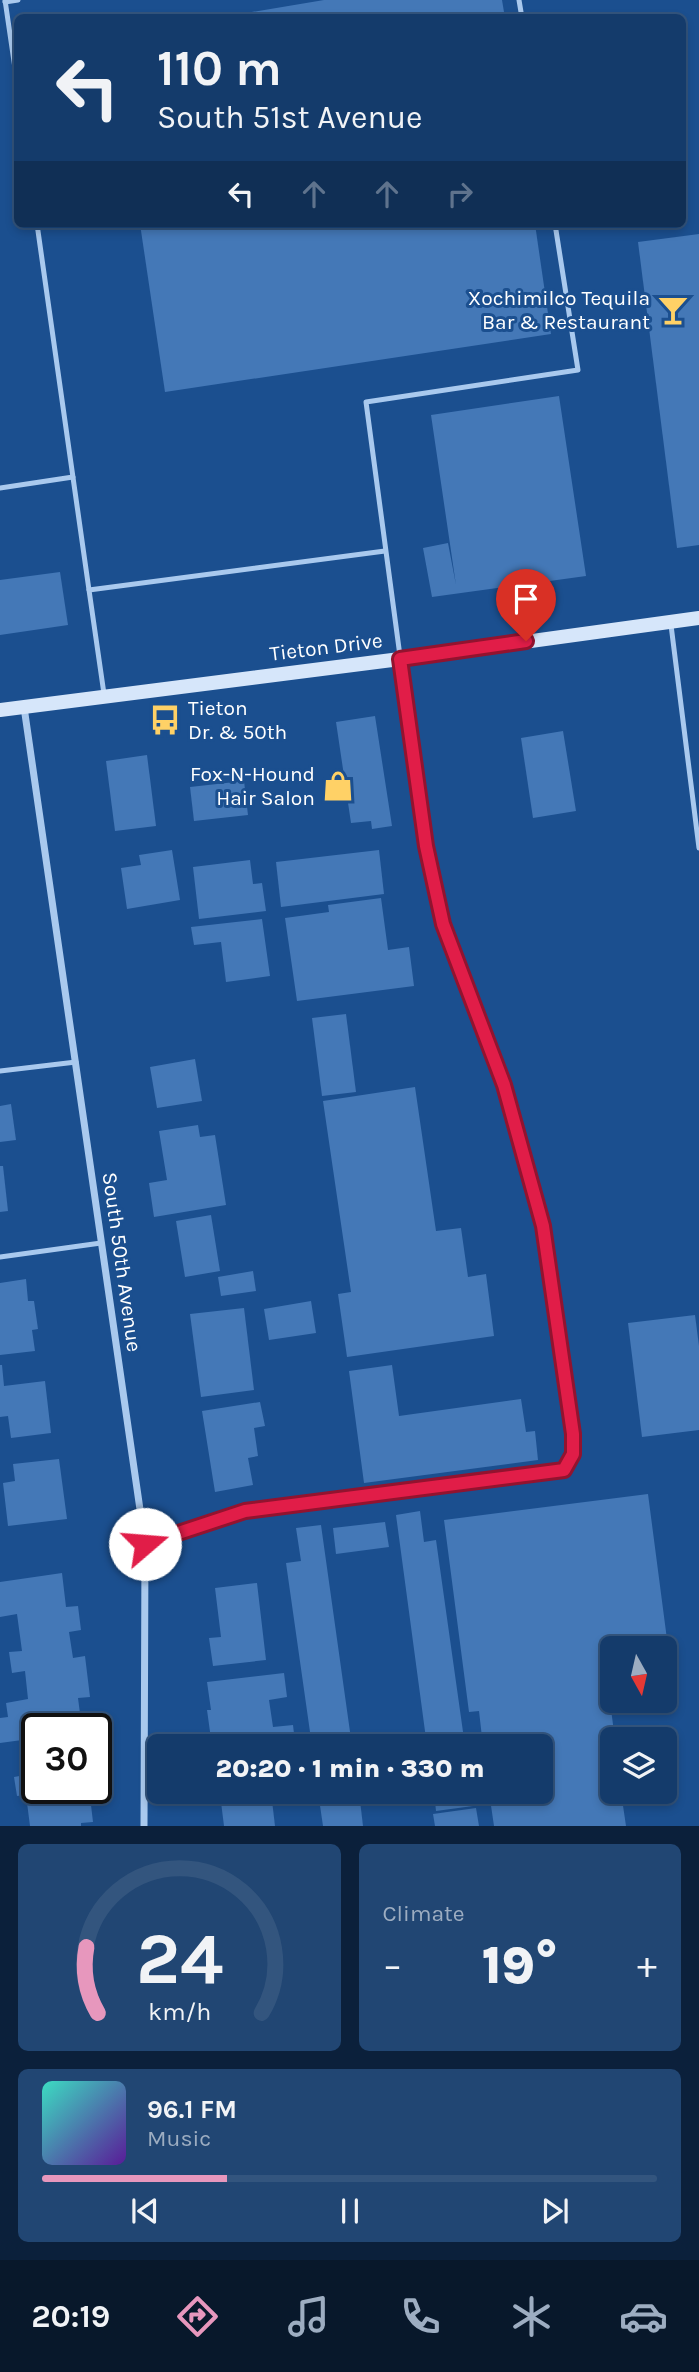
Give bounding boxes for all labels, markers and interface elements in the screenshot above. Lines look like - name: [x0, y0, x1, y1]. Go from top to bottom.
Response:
- text: 110 m: [157, 40, 282, 97]
- icon: left: [42, 42, 133, 133]
- text: South 51st Avenue: [157, 99, 423, 136]
- icon: left: [222, 175, 260, 213]
- icon: ahead: [295, 175, 333, 213]
- icon: ahead: [368, 175, 406, 213]
- icon: right: [441, 175, 479, 213]
- place label: Xochimilco Tequila Bar & Restaurant: [468, 286, 650, 334]
- bar icon: Xochimilco Tequila Bar & Restaurant: [656, 293, 690, 327]
- pin: [496, 569, 556, 641]
- icon: arrive: [507, 580, 545, 618]
- street label: Tieton Drive: [268, 628, 384, 666]
- place label: Tieton Dr. & 50th: [188, 696, 287, 744]
- bus stop icon: Tieton Dr. & 50th: [148, 703, 182, 737]
- place label: Fox-N-Hound Hair Salon: [190, 762, 315, 810]
- shop icon: Fox-N-Hound Hair Salon: [321, 769, 355, 803]
- street label: South 50th Avenue: [97, 1170, 147, 1354]
- position arrow: [108, 1507, 182, 1581]
- north arrow: [600, 1636, 677, 1713]
- map controls: [600, 1636, 677, 1804]
- speed limit sign: 30: [21, 1713, 112, 1804]
- button: layers: [600, 1727, 677, 1804]
- text: 20:20 · 1 min · 330 m: [216, 1753, 484, 1784]
- text: Climate: [383, 1900, 465, 1927]
- text: 24: [136, 1917, 223, 2002]
- text: 19°: [482, 1935, 558, 1996]
- text: −: [383, 1943, 402, 1988]
- text: +: [637, 1943, 657, 1988]
- text: km/h: [148, 1997, 211, 2026]
- text: 96.1 FM: [147, 2094, 237, 2125]
- text: Music: [147, 2125, 211, 2152]
- icon: previous: [126, 2192, 164, 2230]
- icon: pause: [331, 2192, 369, 2230]
- icon: next: [536, 2192, 574, 2230]
- icon: directions: [173, 2292, 222, 2341]
- icon: music: [284, 2292, 333, 2341]
- icon: phone: [396, 2292, 445, 2341]
- icon: climate: [507, 2292, 556, 2341]
- icon: car: [619, 2292, 668, 2341]
- text: 20:19: [31, 2298, 110, 2335]

